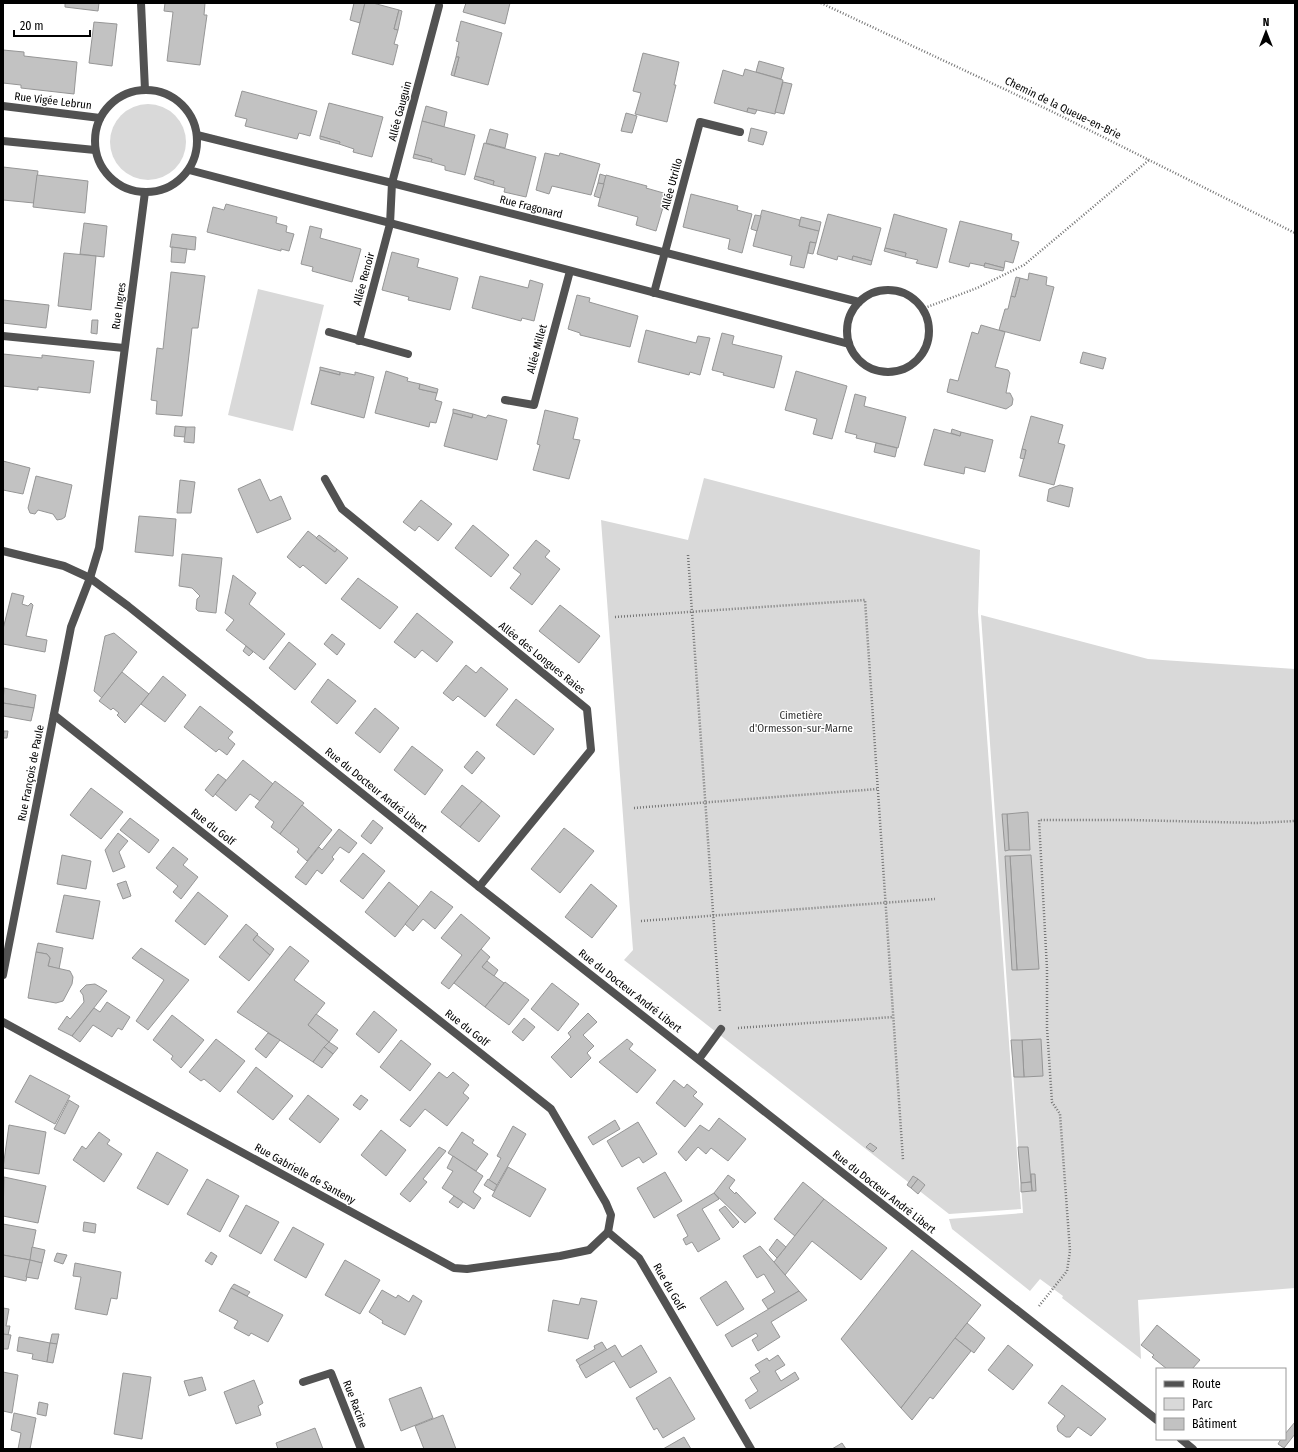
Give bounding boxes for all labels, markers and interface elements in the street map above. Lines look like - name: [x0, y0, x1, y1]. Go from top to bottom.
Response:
- scale bar: [14, 12, 90, 38]
- north arrow: [1246, 12, 1286, 52]
- text: N: [1263, 16, 1269, 29]
- text: 20 m: [20, 19, 44, 33]
- street label: Chemin de la Queue-en-Brie: [1003, 74, 1123, 142]
- street label: Allée Gauguin: [386, 79, 414, 143]
- street label: Rue Vigée Lebrun: [14, 90, 92, 112]
- street label: Allée Utrillo: [659, 156, 685, 211]
- street label: Rue Fragonard: [498, 193, 564, 221]
- street label: Allée Renoir: [351, 251, 377, 307]
- street label: Rue Ingres: [109, 281, 129, 330]
- street label: Allée Millet: [524, 323, 550, 375]
- street label: Allée des Longues Raies: [496, 619, 588, 697]
- park label: Cimetière d'Ormesson-sur-Marne: [749, 709, 853, 735]
- street label: Rue François de Paule: [15, 724, 47, 822]
- street label: Rue du Docteur André Libert: [322, 745, 430, 835]
- street label: Rue du Golf: [188, 806, 238, 849]
- street label: Rue du Docteur André Libert: [576, 947, 684, 1036]
- street label: Rue du Golf: [442, 1007, 492, 1050]
- street label: Rue Gabrielle de Santeny: [252, 1141, 358, 1207]
- street label: Rue du Docteur André Libert: [830, 1148, 938, 1237]
- street label: Rue du Golf: [650, 1261, 688, 1313]
- legend: [1156, 1368, 1286, 1440]
- text: Route: [1192, 1377, 1221, 1391]
- street label: Rue Racine: [340, 1378, 370, 1430]
- text: Parc: [1192, 1397, 1213, 1411]
- text: Bâtiment: [1192, 1417, 1237, 1431]

